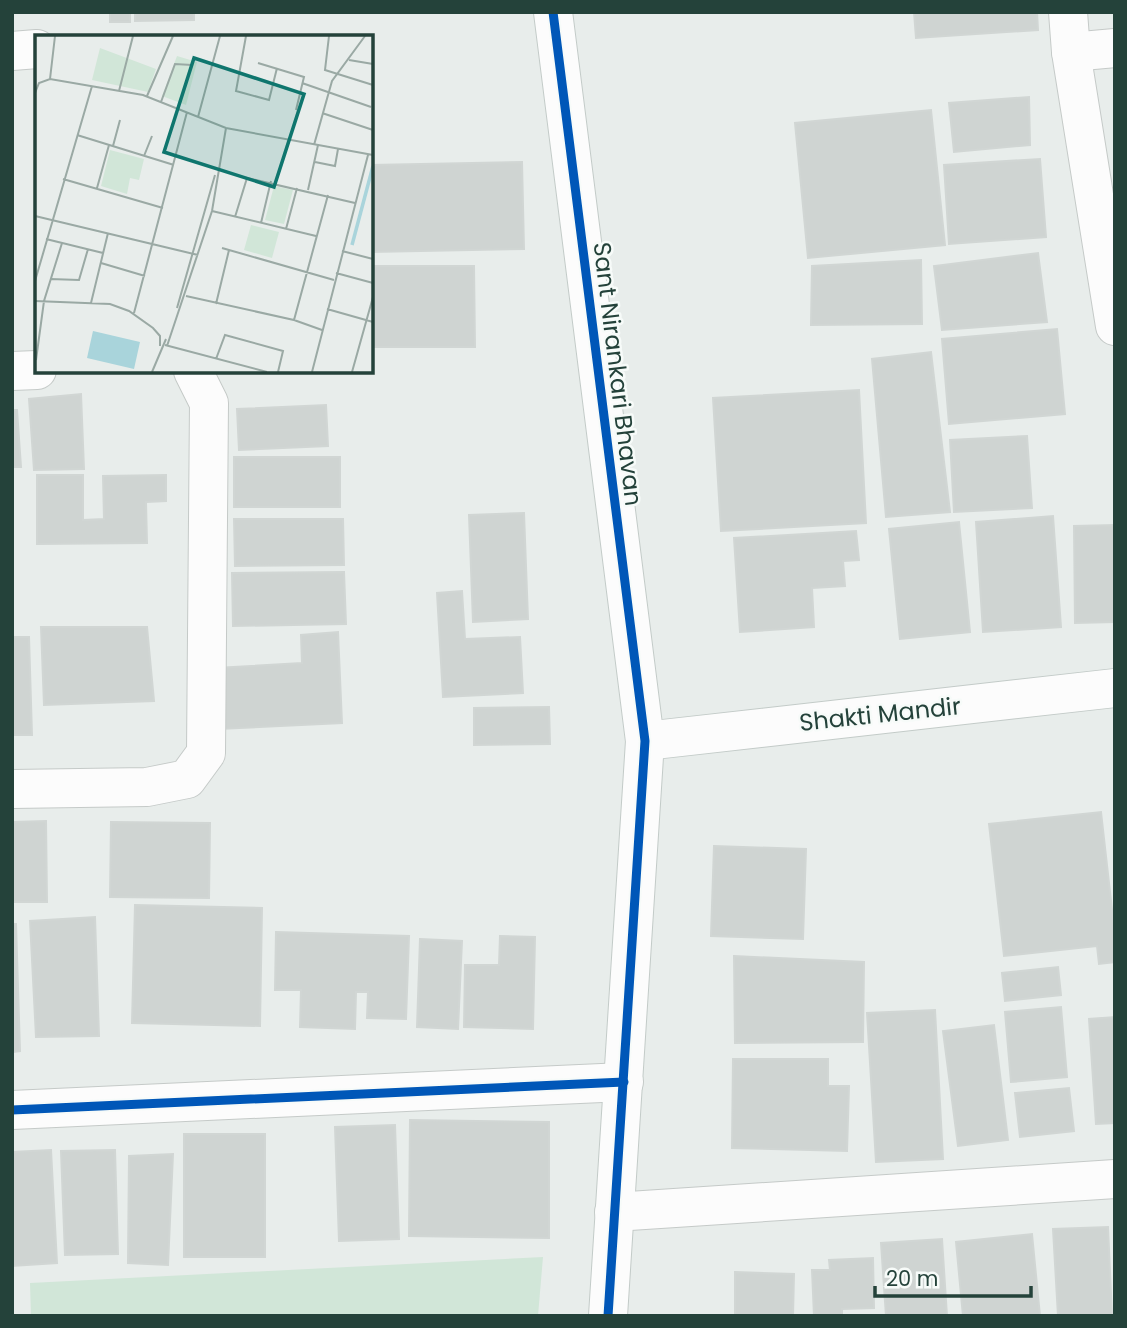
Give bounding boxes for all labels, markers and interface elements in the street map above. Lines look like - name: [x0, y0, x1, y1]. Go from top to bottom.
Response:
- inset map: [35, 35, 373, 373]
- street label: Sant Nirankari Bhavan: [585, 240, 651, 508]
- street label: Shakti Mandir: [798, 689, 963, 739]
- scale bar: [875, 1254, 1031, 1298]
- text: 20 m: [886, 1264, 939, 1293]

